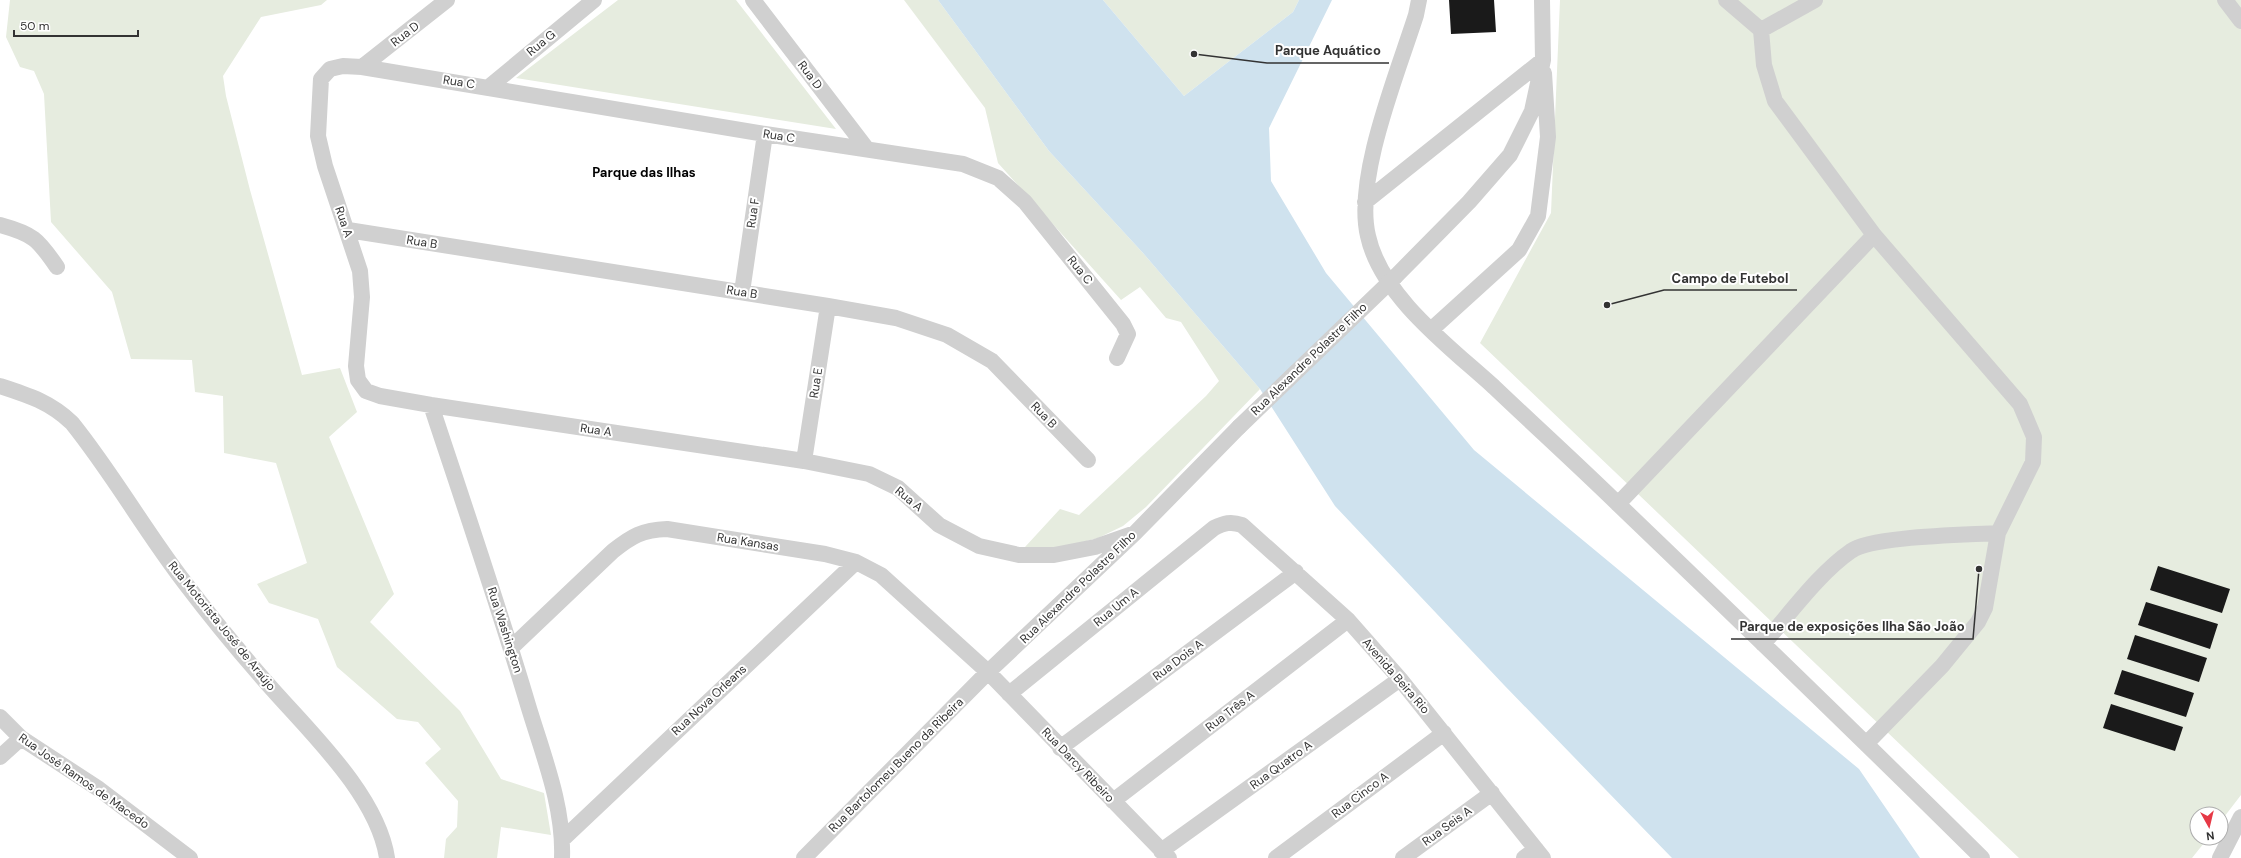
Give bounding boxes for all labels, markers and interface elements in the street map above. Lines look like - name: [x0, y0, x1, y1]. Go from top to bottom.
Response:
- scale bar: [14, 12, 138, 38]
- text: 50 m: [20, 18, 49, 34]
- street label: Rua D: [387, 18, 423, 50]
- street label: Rua G: [523, 26, 559, 60]
- callout: Parque Aquático: [1267, 38, 1389, 63]
- text: Parque Aquático: [1275, 42, 1381, 59]
- street label: Rua D: [794, 57, 826, 93]
- street label: Rua C: [442, 72, 477, 92]
- street label: Rua C: [762, 126, 797, 146]
- district label: Parque das Ilhas: [592, 164, 696, 181]
- street label: Rua F: [743, 196, 763, 229]
- street label: Rua A: [331, 204, 357, 240]
- street label: Rua B: [405, 232, 439, 252]
- street label: Rua C: [1064, 252, 1097, 288]
- callout: Campo de Futebol: [1664, 265, 1797, 290]
- text: Campo de Futebol: [1672, 270, 1788, 287]
- street label: Rua B: [725, 282, 759, 302]
- street label: Rua Alexandre Polastre Filho: [1247, 299, 1371, 419]
- street label: Rua E: [806, 366, 826, 399]
- street label: Rua B: [1027, 398, 1061, 432]
- street label: Rua A: [579, 420, 613, 440]
- street label: Rua A: [892, 483, 926, 515]
- street label: Rua Alexandre Polastre Filho: [1016, 527, 1140, 647]
- street label: Rua Kansas: [716, 529, 780, 555]
- street label: Rua Motorista José de Araújo: [165, 558, 279, 694]
- street label: Rua Um A: [1090, 584, 1142, 630]
- street label: Rua Washington: [484, 585, 526, 675]
- callout: Parque de exposições Ilha São João: [1731, 614, 1973, 639]
- text: Parque de exposições Ilha São João: [1739, 618, 1965, 635]
- street label: Avenida Beira Rio: [1359, 635, 1433, 717]
- street label: Rua Dois A: [1150, 636, 1206, 684]
- street label: Rua Nova Orleans: [668, 661, 750, 739]
- street label: Rua Três A: [1202, 687, 1258, 735]
- street label: Rua Bartolomeu Bueno da Ribeira: [825, 694, 967, 836]
- street label: Rua Darcy Ribeiro: [1038, 724, 1118, 806]
- street label: Rua José Ramos de Macedo: [16, 730, 152, 832]
- street label: Rua Quatro A: [1247, 737, 1315, 793]
- street label: Rua Cinco A: [1328, 768, 1392, 822]
- street label: Rua Seis A: [1419, 803, 1475, 849]
- north arrow: [2189, 806, 2229, 846]
- text: N: [2205, 828, 2215, 843]

